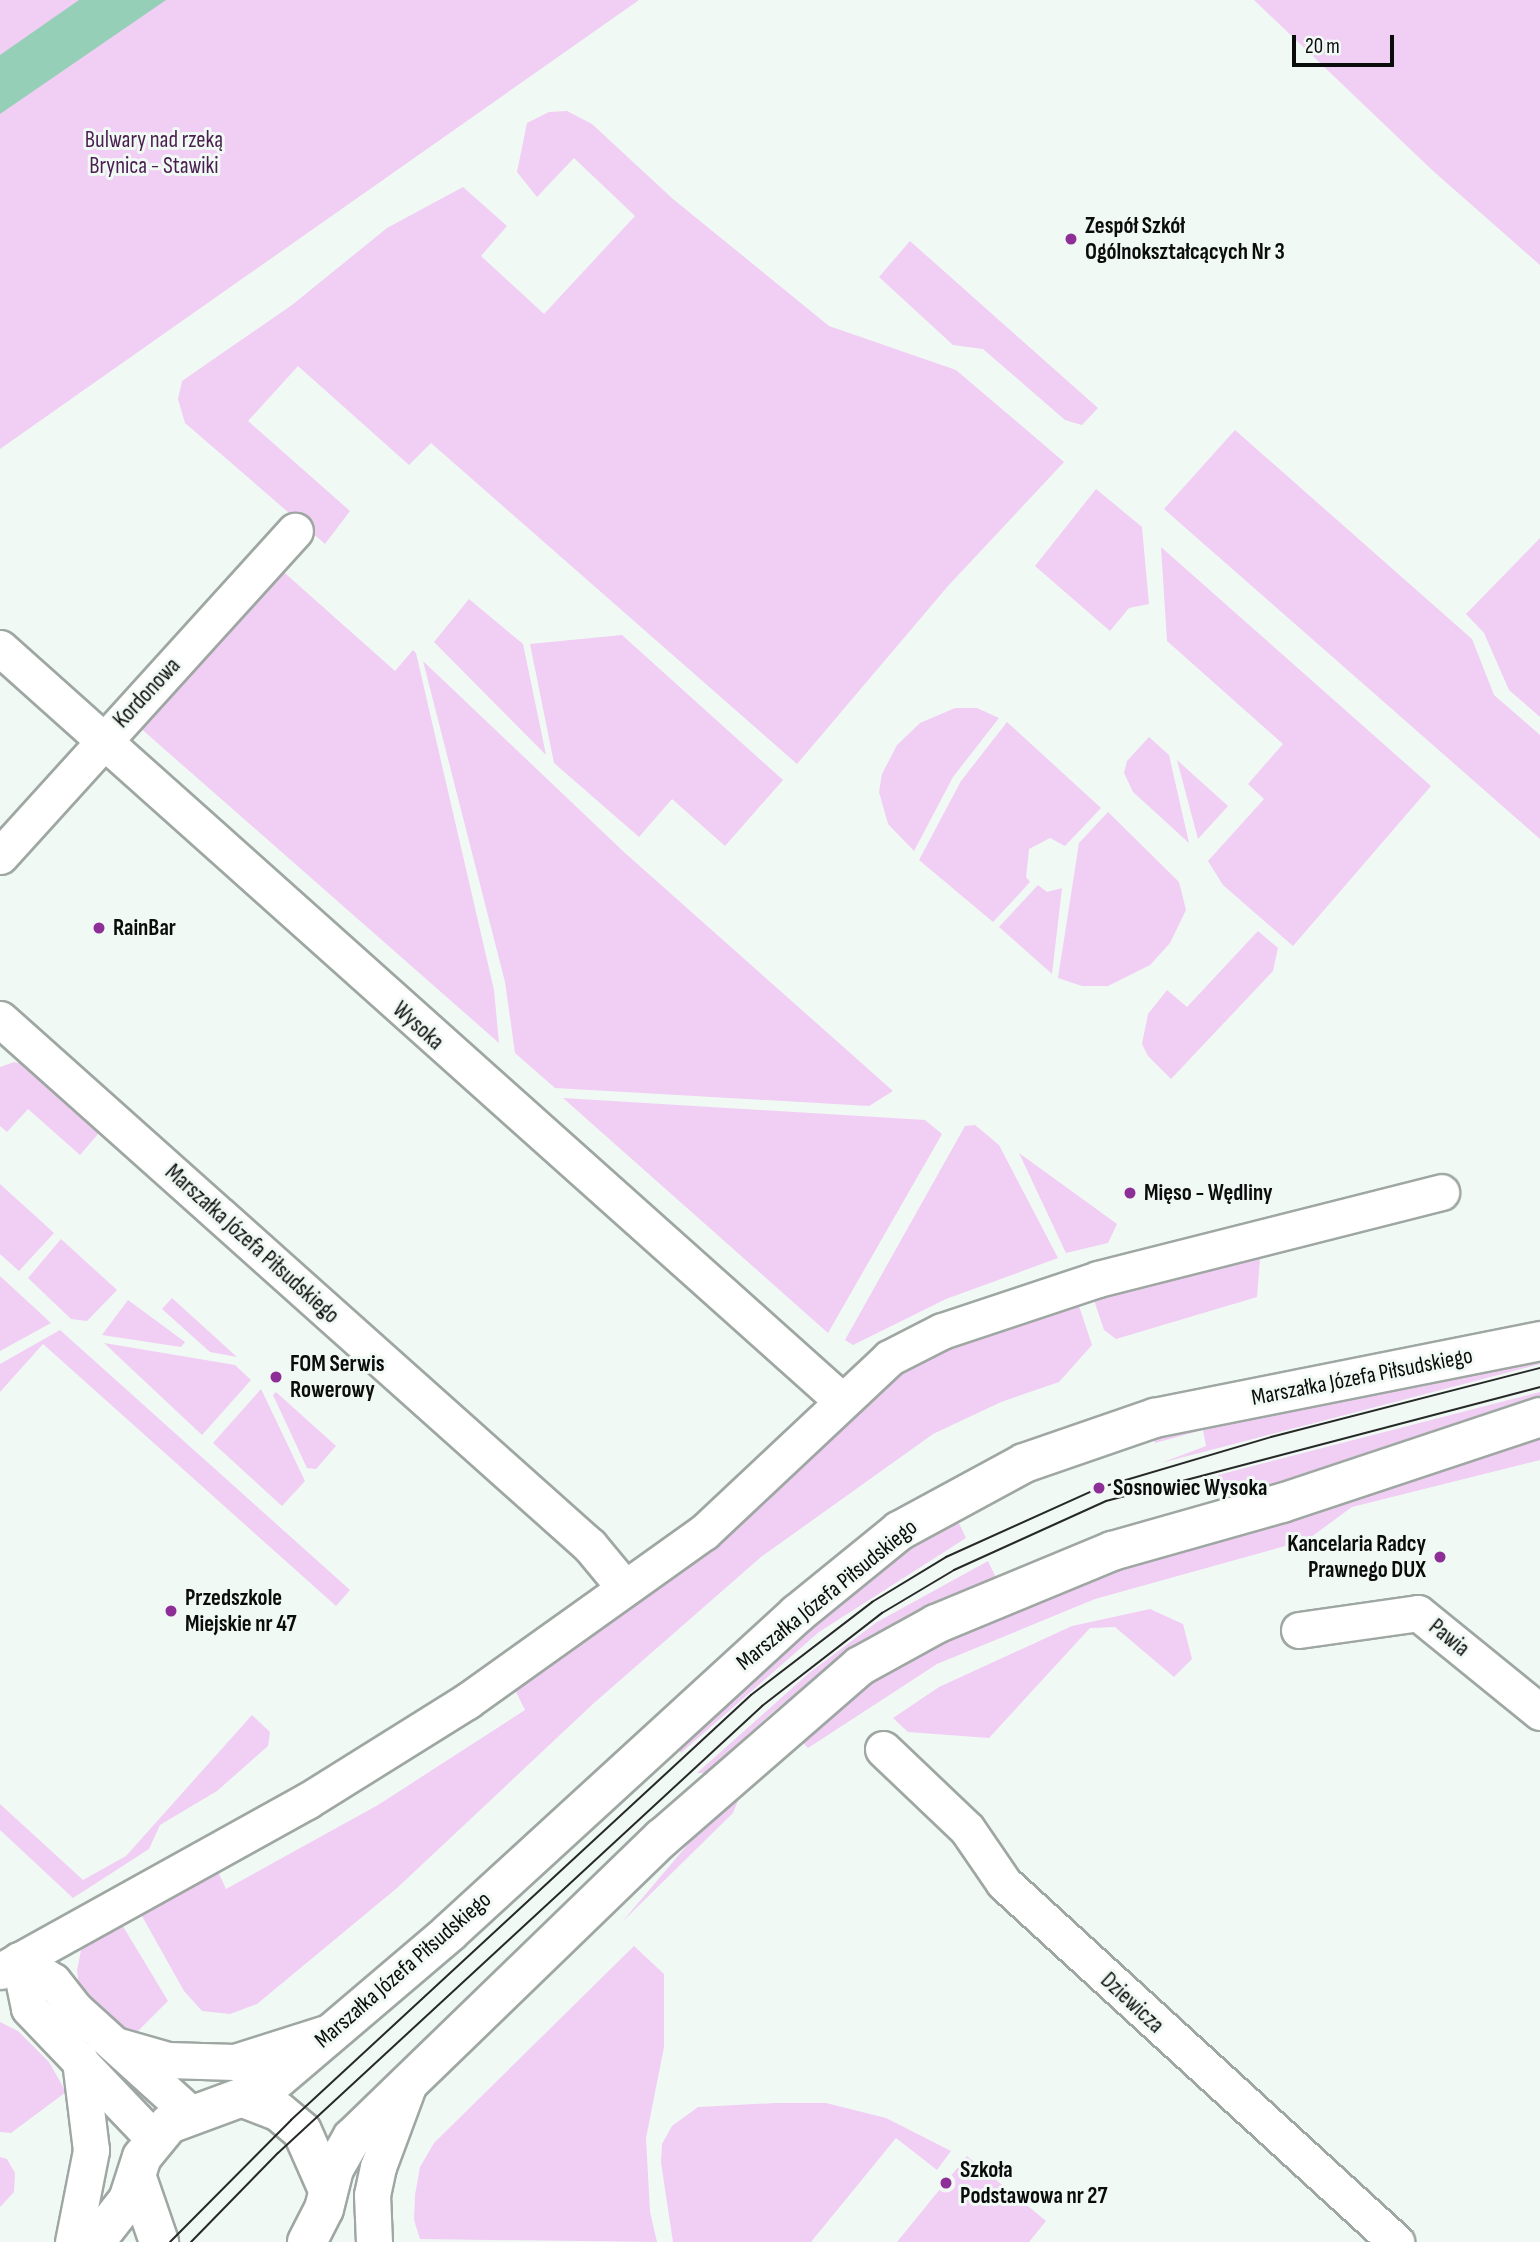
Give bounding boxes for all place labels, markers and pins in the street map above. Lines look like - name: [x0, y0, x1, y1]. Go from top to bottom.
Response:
- place label: Zespół Szkół Ogólnokształcących Nr 3: [1085, 212, 1285, 266]
- marker: Zespół Szkół Ogólnokształcących Nr 3: [1063, 231, 1079, 247]
- place label: RainBar: [113, 914, 176, 942]
- marker: RainBar: [91, 920, 107, 936]
- place label: Mięso - Wędliny: [1144, 1179, 1273, 1207]
- marker: Mięso - Wędliny: [1122, 1185, 1138, 1201]
- place label: FOM Serwis Rowerowy: [290, 1350, 384, 1404]
- marker: FOM Serwis Rowerowy: [268, 1369, 284, 1385]
- place label: Sosnowiec Wysoka: [1113, 1474, 1267, 1502]
- marker: Sosnowiec Wysoka: [1091, 1480, 1107, 1496]
- place label: Kancelaria Radcy Prawnego DUX: [1287, 1530, 1426, 1584]
- marker: Kancelaria Radcy Prawnego DUX: [1432, 1549, 1448, 1565]
- place label: Przedszkole Miejskie nr 47: [185, 1584, 297, 1638]
- marker: Przedszkole Miejskie nr 47: [163, 1603, 179, 1619]
- place label: Szkoła Podstawowa nr 27: [960, 2156, 1107, 2210]
- marker: Szkoła Podstawowa nr 27: [938, 2175, 954, 2191]

